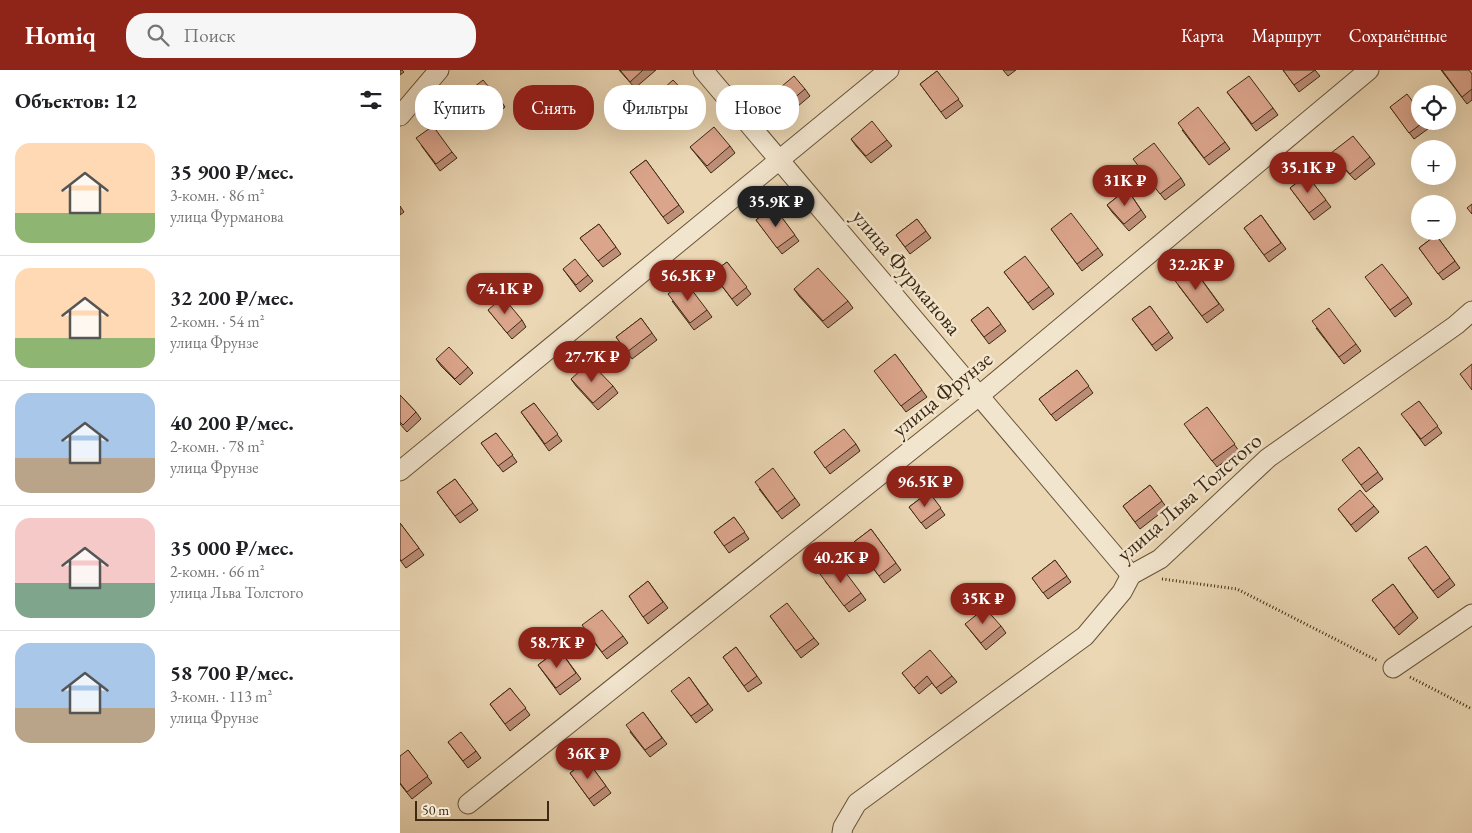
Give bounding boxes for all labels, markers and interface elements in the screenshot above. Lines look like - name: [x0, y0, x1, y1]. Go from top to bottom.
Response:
- search box: [126, 13, 476, 58]
- text: Homiq: [25, 20, 96, 51]
- icon: search: [144, 21, 172, 49]
- text: Поиск: [184, 23, 235, 48]
- text: Карта: [1181, 24, 1224, 47]
- text: Маршрут: [1252, 24, 1321, 47]
- text: Сохранённые: [1349, 24, 1447, 47]
- chip: Купить: [415, 85, 503, 130]
- chip: Снять: [513, 85, 594, 130]
- chip: Фильтры: [604, 85, 706, 130]
- chip: Новое: [716, 85, 799, 130]
- map controls: [1411, 85, 1456, 240]
- button: locate: [1411, 85, 1456, 130]
- icon: filters: [357, 86, 385, 114]
- text: Объектов: 12: [15, 87, 137, 114]
- button: +: [1411, 140, 1456, 185]
- pin: 35.1K ₽: [1262, 152, 1354, 194]
- text: 35.1K ₽: [1280, 157, 1336, 178]
- text: 35 900 ₽/мес.: [170, 158, 294, 185]
- icon: home: [55, 163, 115, 223]
- pin: 31K ₽: [1090, 164, 1160, 207]
- text: 31K ₽: [1104, 170, 1146, 191]
- text: 3-комн. · 86 m²: [170, 185, 265, 206]
- pin: 35.9K ₽: [730, 186, 822, 228]
- text: 35.9K ₽: [748, 191, 804, 212]
- button: −: [1411, 195, 1456, 240]
- street label: улица Фурманова: [846, 203, 969, 341]
- text: улица Фурманова: [170, 206, 284, 227]
- pin: 32.2K ₽: [1150, 248, 1242, 291]
- text: 32.2K ₽: [1168, 254, 1224, 275]
- pin: 56.5K ₽: [642, 260, 734, 302]
- text: 56.5K ₽: [660, 265, 716, 286]
- pin: 74.1K ₽: [459, 272, 551, 315]
- text: 74.1K ₽: [477, 278, 533, 299]
- text: 32 200 ₽/мес.: [170, 284, 294, 311]
- icon: home: [55, 288, 115, 348]
- text: 2-комн. · 54 m²: [170, 311, 265, 332]
- text: улица Фрунзе: [170, 332, 258, 353]
- pin: 27.7K ₽: [546, 340, 638, 383]
- street label: улица Фрунзе: [886, 344, 999, 444]
- text: 27.7K ₽: [564, 346, 620, 367]
- text: 40 200 ₽/мес.: [170, 409, 294, 436]
- icon: home: [55, 413, 115, 473]
- street label: улица Льва Толстого: [1110, 426, 1268, 568]
- text: 2-комн. · 78 m²: [170, 436, 265, 457]
- text: улица Фрунзе: [170, 457, 258, 478]
- pin: 96.5K ₽: [879, 466, 971, 508]
- text: 96.5K ₽: [897, 471, 953, 492]
- text: 35 000 ₽/мес.: [170, 534, 294, 561]
- icon: home: [55, 538, 115, 598]
- pin: 40.2K ₽: [795, 542, 887, 584]
- text: 40.2K ₽: [813, 547, 869, 568]
- text: 2-комн. · 66 m²: [170, 561, 265, 582]
- text: улица Льва Толстого: [170, 582, 303, 603]
- pin: 35K ₽: [948, 582, 1018, 625]
- text: 35K ₽: [962, 588, 1004, 609]
- pin: 58.7K ₽: [511, 626, 603, 669]
- text: 58.7K ₽: [529, 632, 585, 653]
- text: 58 700 ₽/мес.: [170, 659, 294, 686]
- icon: home: [55, 663, 115, 723]
- text: 3-комн. · 113 m²: [170, 686, 272, 707]
- text: улица Фрунзе: [170, 707, 258, 728]
- pin: 36K ₽: [553, 738, 623, 780]
- text: 36K ₽: [567, 743, 609, 764]
- scale bar: [415, 798, 549, 821]
- text: 50 m: [422, 801, 449, 819]

